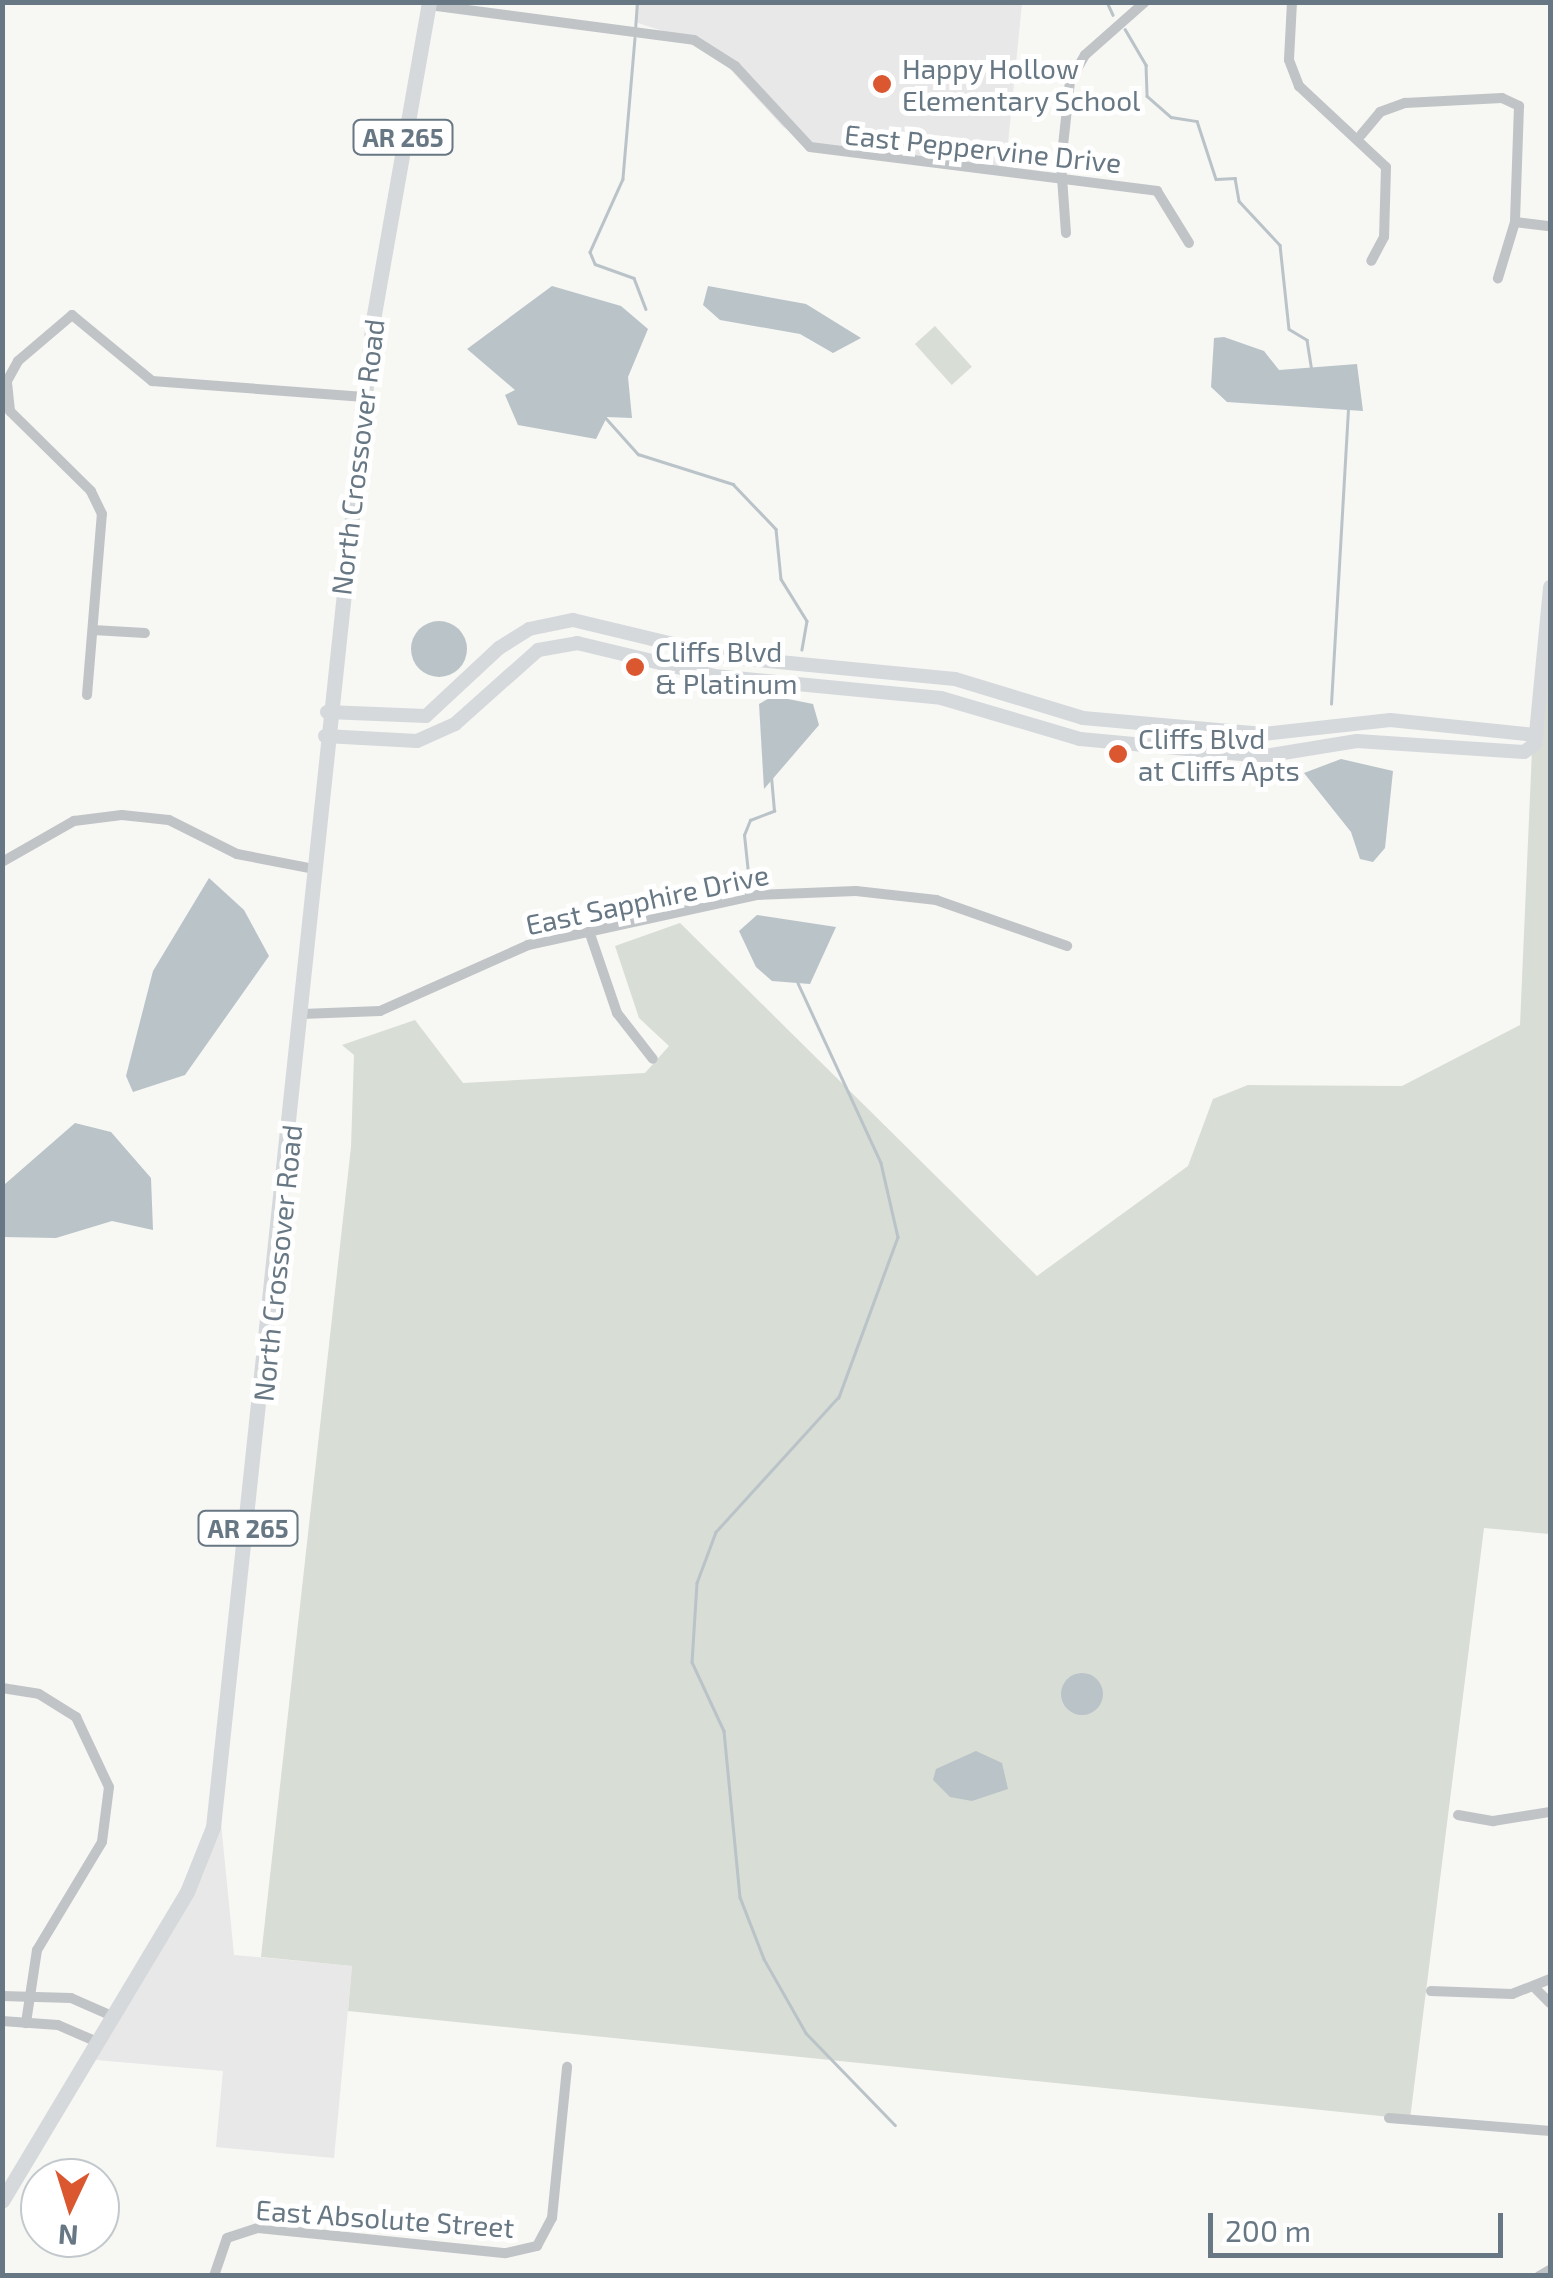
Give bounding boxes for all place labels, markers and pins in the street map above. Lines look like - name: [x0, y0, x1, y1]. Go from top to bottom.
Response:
- place label: Happy Hollow Elementary School: [902, 51, 1141, 117]
- marker: Happy Hollow Elementary School: [871, 73, 893, 95]
- place label: Cliffs Blvd & Platinum: [655, 634, 797, 700]
- marker: Cliffs Blvd & Platinum: [624, 656, 646, 678]
- place label: Cliffs Blvd at Cliffs Apts: [1138, 721, 1300, 787]
- marker: Cliffs Blvd at Cliffs Apts: [1107, 743, 1129, 765]

